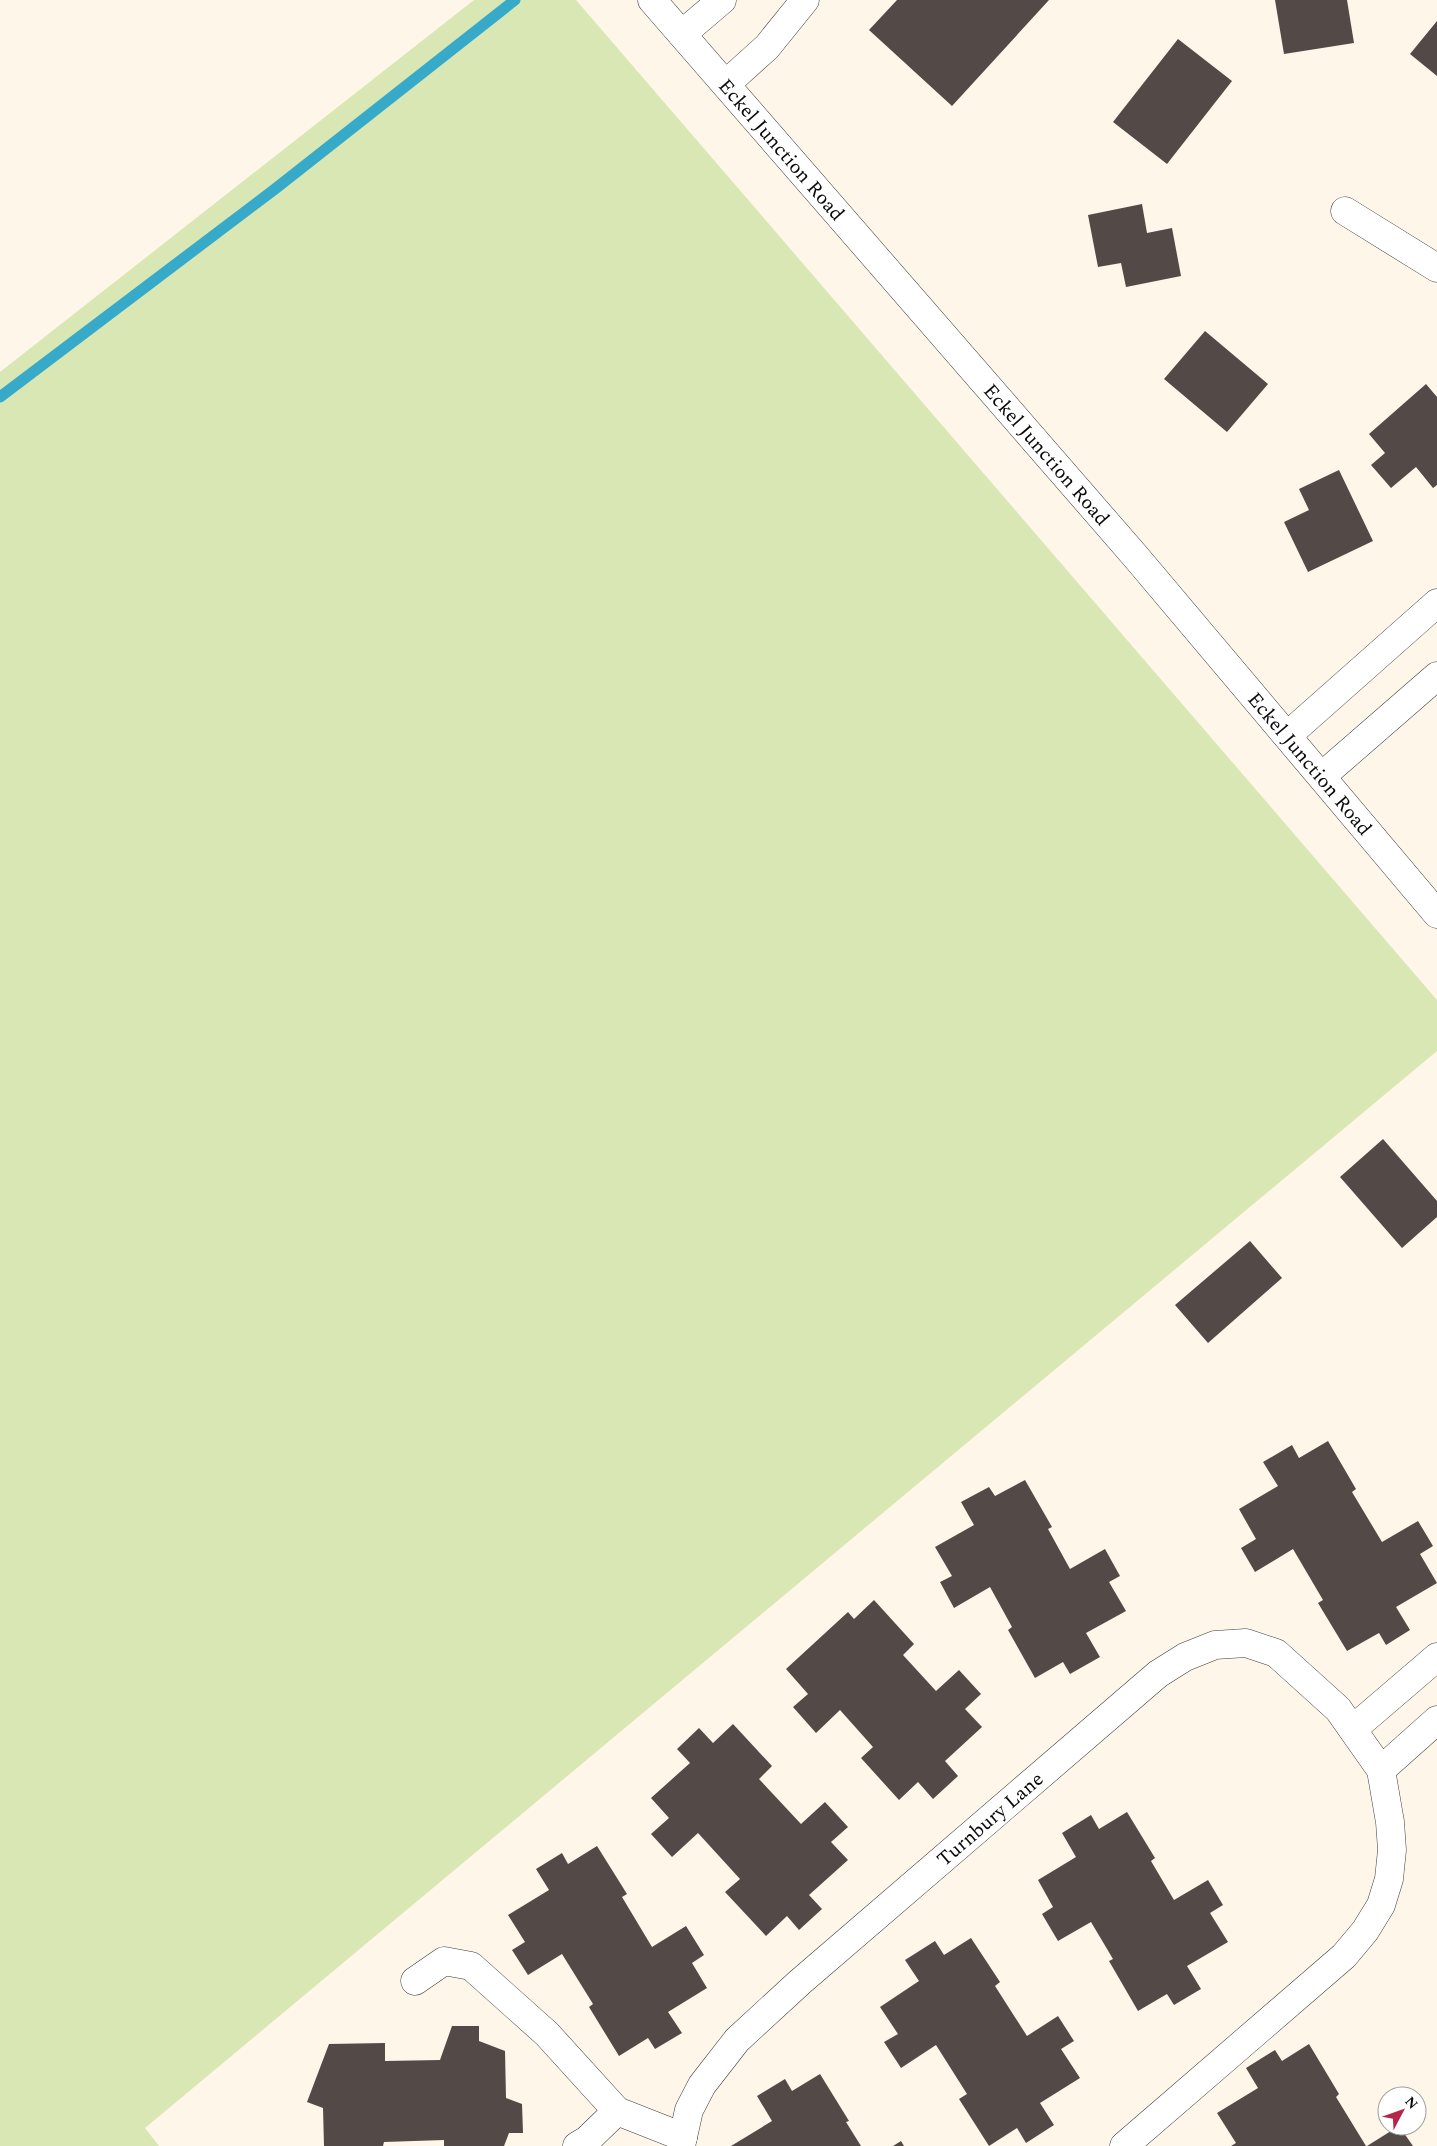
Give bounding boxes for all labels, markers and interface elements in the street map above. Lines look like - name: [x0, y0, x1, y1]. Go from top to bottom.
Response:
- street label: Eckel Junction Road: [711, 72, 851, 228]
- street label: Eckel Junction Road: [976, 377, 1116, 533]
- street label: Eckel Junction Road: [1240, 686, 1379, 843]
- street label: Turnbury Lane: [930, 1765, 1050, 1874]
- north arrow: [1377, 2086, 1427, 2136]
- text: N: [1400, 2092, 1423, 2114]

